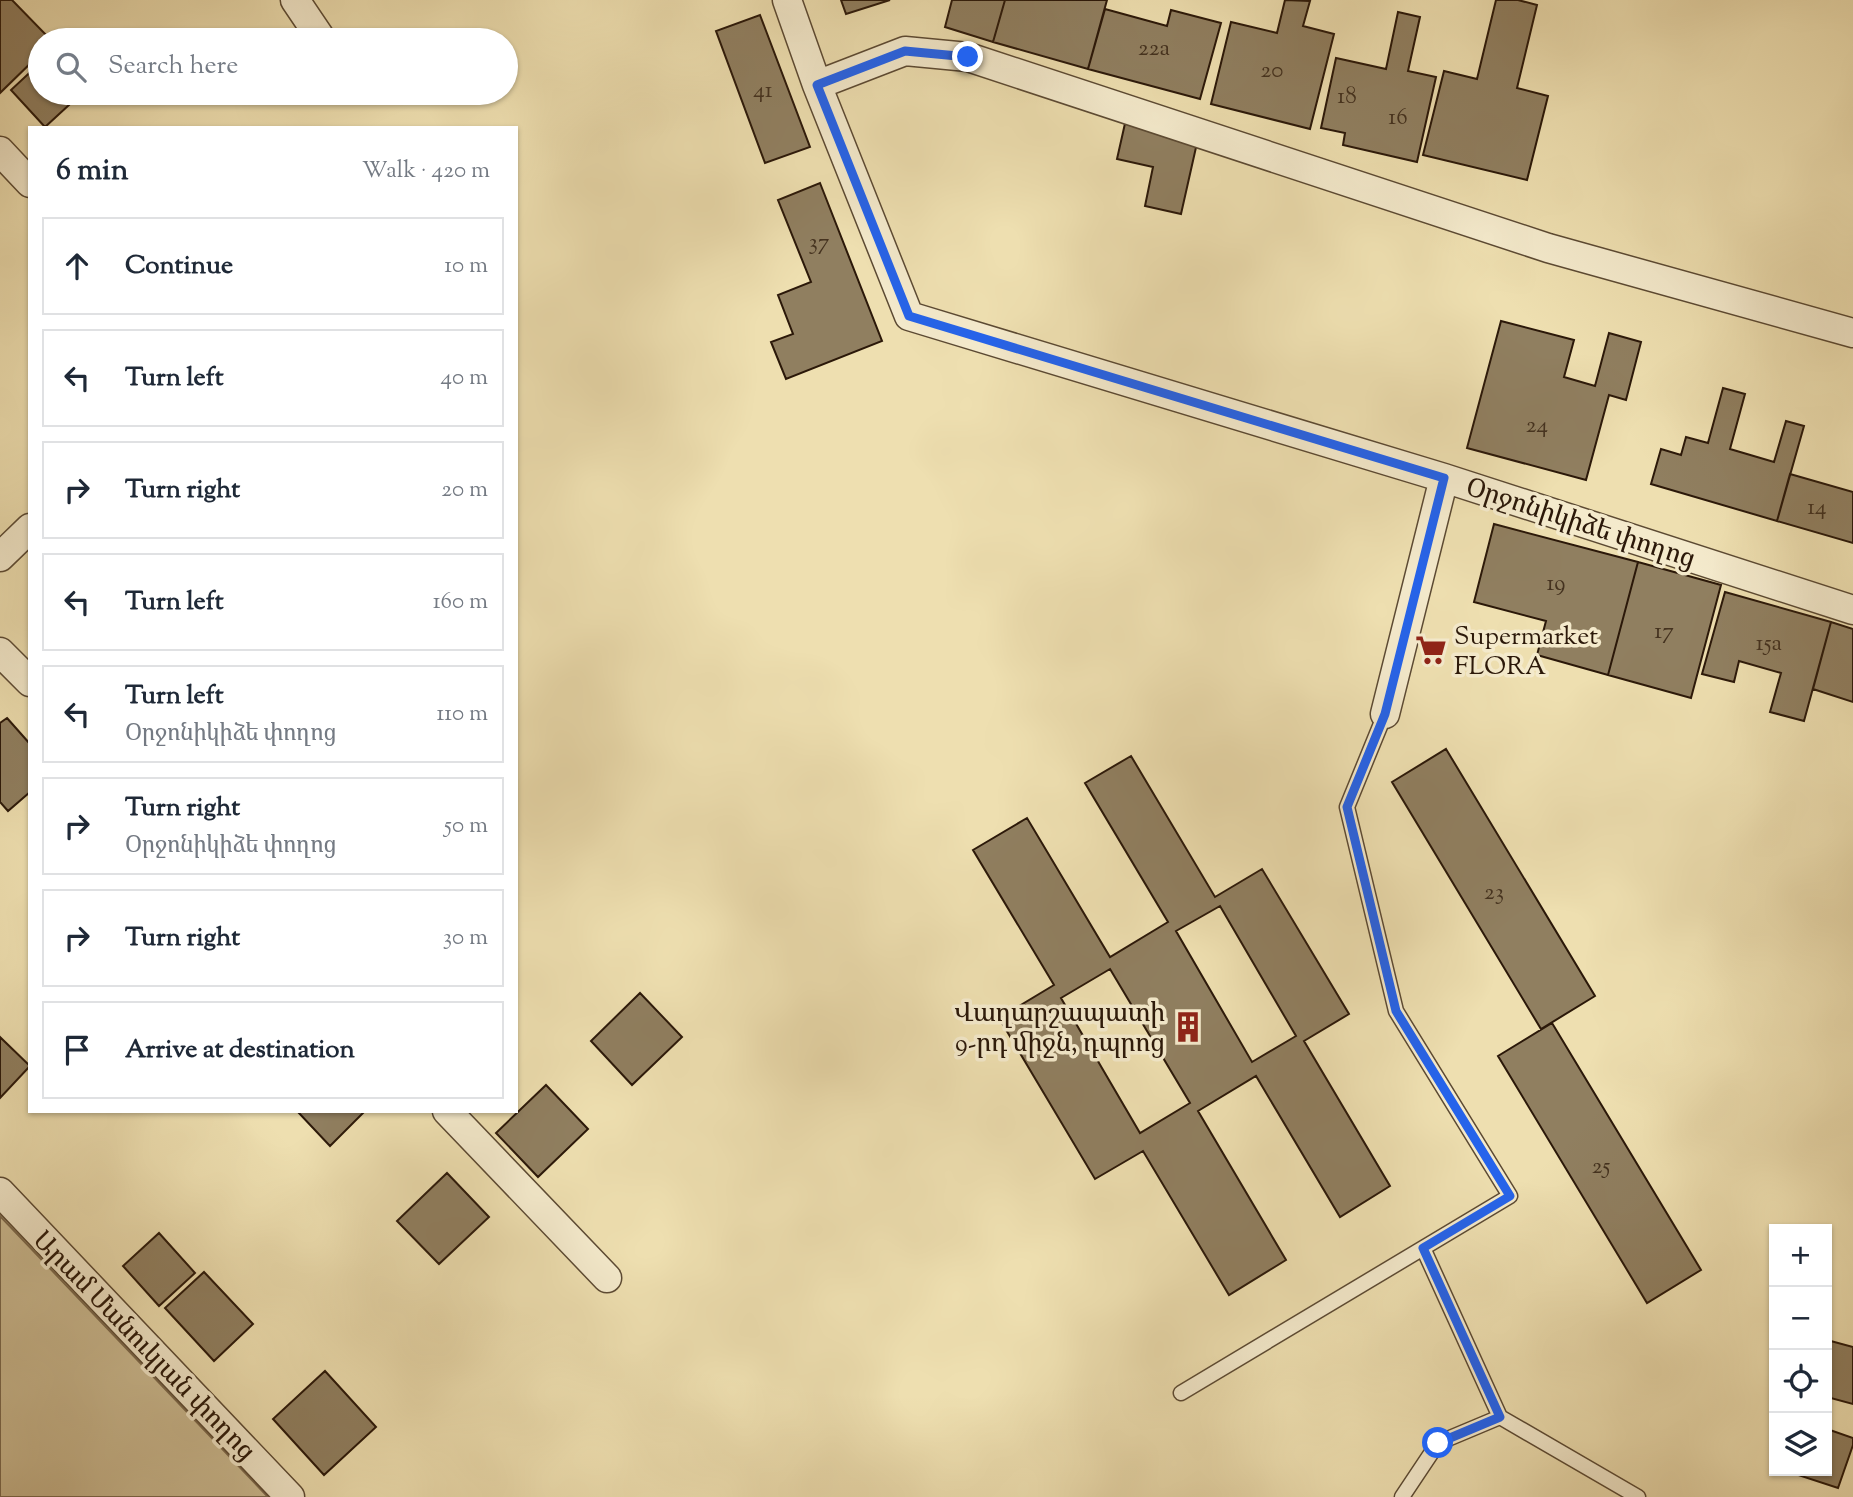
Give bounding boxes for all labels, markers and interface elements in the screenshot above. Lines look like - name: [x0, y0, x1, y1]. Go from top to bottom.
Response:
- search box: [28, 28, 518, 105]
- house number: 22a: [1138, 33, 1170, 66]
- route end: [952, 41, 983, 72]
- icon: search: [52, 48, 90, 86]
- text: Search here: [108, 48, 238, 85]
- house number: 20: [1261, 55, 1283, 88]
- house number: 41: [753, 75, 773, 108]
- house number: 18: [1337, 81, 1357, 114]
- house number: 16: [1388, 102, 1408, 135]
- text: 6 min: [56, 150, 128, 193]
- text: Walk · 420 m: [362, 155, 490, 188]
- house number: 37: [809, 227, 830, 260]
- icon: ahead: [58, 247, 96, 285]
- text: Continue: [125, 248, 233, 285]
- text: 10 m: [444, 250, 488, 283]
- icon: left: [58, 359, 96, 397]
- text: Turn left: [125, 360, 224, 397]
- text: 40 m: [441, 362, 488, 395]
- house number: 24: [1526, 410, 1548, 443]
- street label: Օրջոնիկիձե փողոց: [1461, 470, 1700, 579]
- icon: right: [58, 471, 96, 509]
- text: Turn right: [125, 472, 240, 509]
- text: 20 m: [441, 474, 488, 507]
- house number: 14: [1807, 492, 1827, 525]
- house number: 19: [1547, 568, 1565, 601]
- icon: left: [58, 583, 96, 621]
- text: Turn left: [125, 584, 224, 621]
- text: 160 m: [433, 586, 488, 619]
- house number: 17: [1654, 616, 1674, 649]
- place label: Supermarket FLORA: [1454, 619, 1598, 686]
- house number: 15a: [1756, 628, 1783, 661]
- supermarket icon: Supermarket FLORA: [1414, 633, 1448, 667]
- text: Turn left: [125, 678, 224, 715]
- icon: left: [58, 695, 96, 733]
- text: 110 m: [437, 698, 488, 731]
- text: Օրջոնիկիձե փողոց: [125, 718, 336, 751]
- text: Turn right: [125, 790, 240, 827]
- icon: right: [58, 807, 96, 845]
- text: 50 m: [444, 810, 488, 843]
- text: Օրջոնիկիձե փողոց: [125, 830, 336, 863]
- house number: 23: [1484, 877, 1504, 910]
- icon: right: [58, 919, 96, 957]
- text: Turn right: [125, 920, 240, 957]
- text: 30 m: [443, 922, 488, 955]
- place label: Վաղարշապատի 9-րդ միջն, դպրոց: [954, 996, 1165, 1063]
- building icon: Վաղարշապատի 9-րդ միջն, դպրոց: [1171, 1010, 1205, 1044]
- icon: arrive: [58, 1031, 96, 1069]
- text: Arrive at destination: [125, 1032, 355, 1069]
- house number: 25: [1592, 1151, 1610, 1184]
- street label: Արամ Մանուկյան փողոց: [23, 1224, 263, 1470]
- map controls: [1769, 1224, 1832, 1476]
- button: +: [1769, 1224, 1832, 1287]
- button: −: [1769, 1287, 1832, 1350]
- button: locate: [1769, 1350, 1832, 1413]
- button: layers: [1769, 1413, 1832, 1476]
- route start: [1422, 1427, 1453, 1458]

